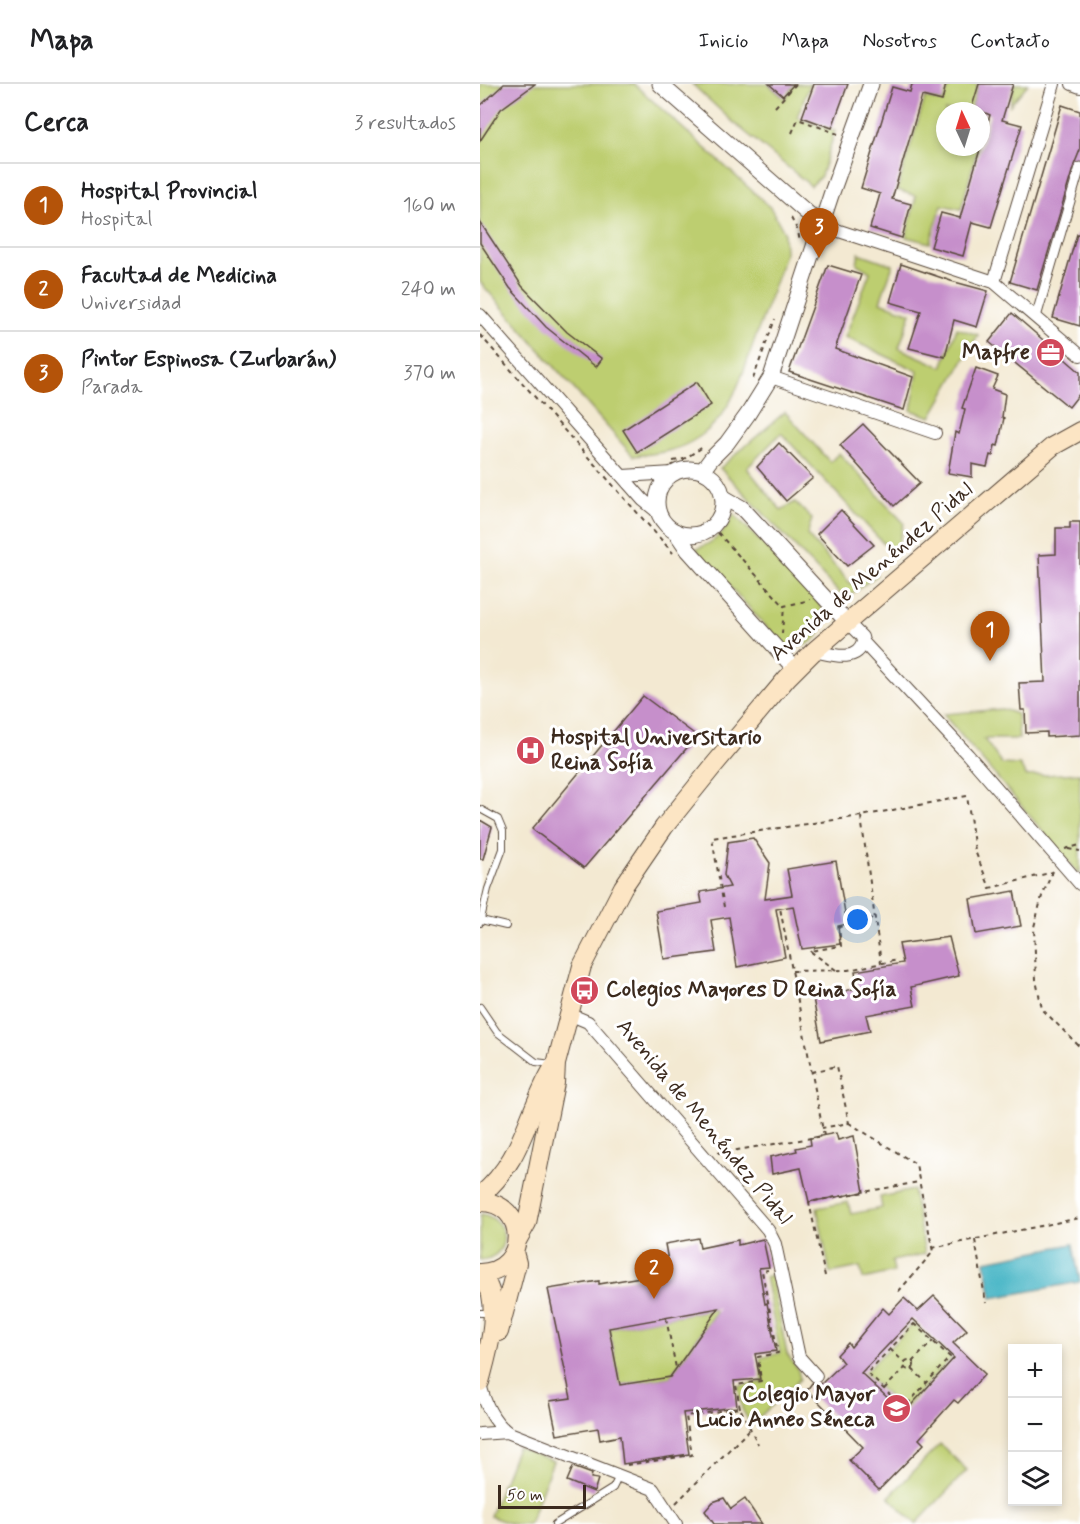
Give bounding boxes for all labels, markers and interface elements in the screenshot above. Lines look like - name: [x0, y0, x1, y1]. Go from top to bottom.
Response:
- text: Mapa: [30, 23, 94, 60]
- text: Inicio: [699, 27, 749, 55]
- text: Mapa: [782, 27, 829, 55]
- text: Nosotros: [862, 27, 937, 55]
- text: Contacto: [970, 27, 1050, 55]
- north arrow: [936, 102, 990, 156]
- text: Cerca: [24, 106, 89, 140]
- text: 3 resultados: [354, 110, 456, 137]
- text: Hospital Provincial: [81, 178, 257, 206]
- text: 1: [39, 192, 48, 219]
- text: 160 m: [403, 192, 456, 219]
- text: Hospital: [81, 206, 152, 233]
- pin: 3: [800, 208, 838, 258]
- text: Facultad de Medicina: [81, 262, 277, 290]
- text: 2: [39, 276, 48, 303]
- text: 240 m: [401, 276, 456, 303]
- text: Universidad: [81, 290, 181, 317]
- office icon: Mapfre: [1035, 337, 1067, 369]
- place label: Mapfre: [962, 339, 1030, 367]
- text: Pintor Espinosa (Zurbarán): [81, 346, 336, 374]
- text: 3: [39, 360, 48, 387]
- text: 370 m: [404, 360, 456, 387]
- text: Parada: [81, 374, 142, 401]
- street label: Avenida de Menéndez Pidal: [765, 476, 979, 668]
- pin: 1: [970, 612, 1010, 661]
- place label: Hospital Universitario Reina Sofía: [551, 724, 762, 777]
- hospital icon: Hospital Universitario Reina Sofía: [514, 735, 546, 767]
- your location: [843, 905, 872, 934]
- bus stop icon: Colegios Mayores D Reina Sofía: [569, 974, 601, 1006]
- place label: Colegios Mayores D Reina Sofía: [606, 976, 897, 1007]
- street label: Avenida de Menéndez Pidal: [610, 1013, 798, 1231]
- pin: 2: [634, 1250, 674, 1299]
- map controls: [1008, 1344, 1062, 1506]
- button: +: [1008, 1344, 1062, 1398]
- place label: Colegio Mayor Lucio Anneo Séneca: [696, 1381, 876, 1434]
- school or university icon: Colegio Mayor Lucio Anneo Séneca: [880, 1392, 912, 1424]
- button: −: [1008, 1398, 1062, 1452]
- button: layers: [1008, 1452, 1062, 1506]
- scale bar: [498, 1482, 586, 1510]
- text: 50 m: [507, 1485, 543, 1506]

